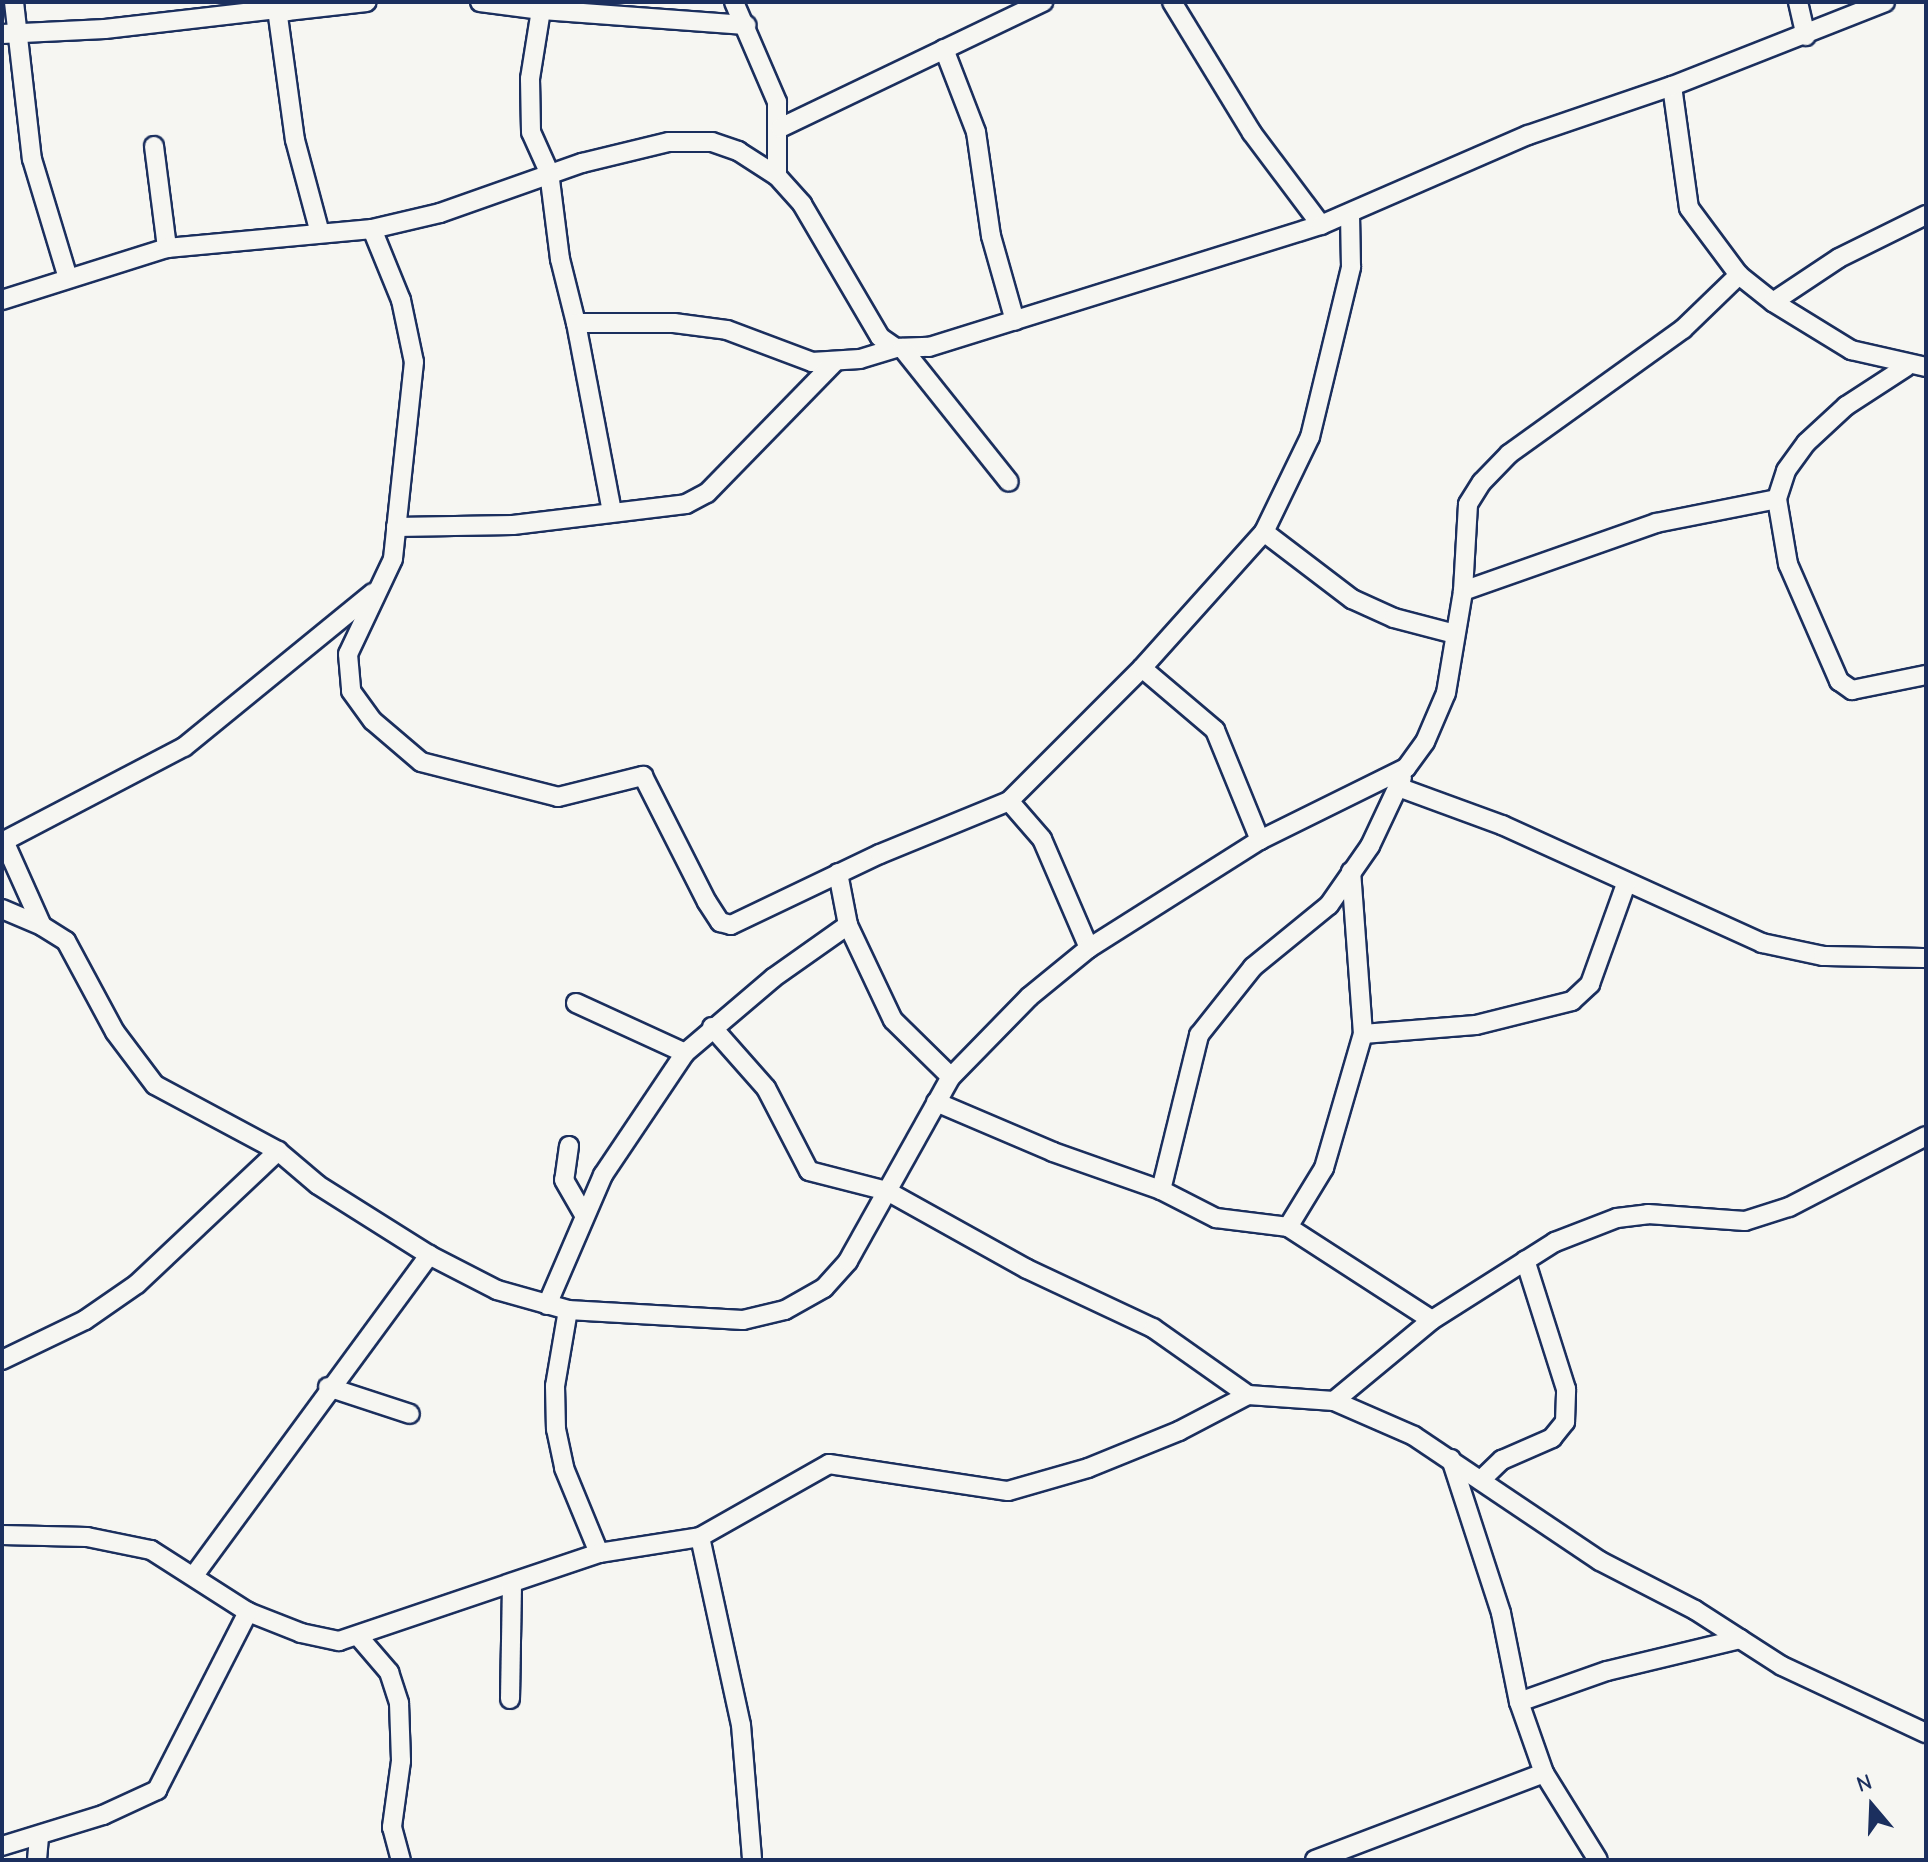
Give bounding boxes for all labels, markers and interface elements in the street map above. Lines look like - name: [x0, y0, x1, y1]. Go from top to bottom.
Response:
- north arrow: [1832, 1766, 1912, 1846]
- text: N: [1853, 1769, 1875, 1798]

